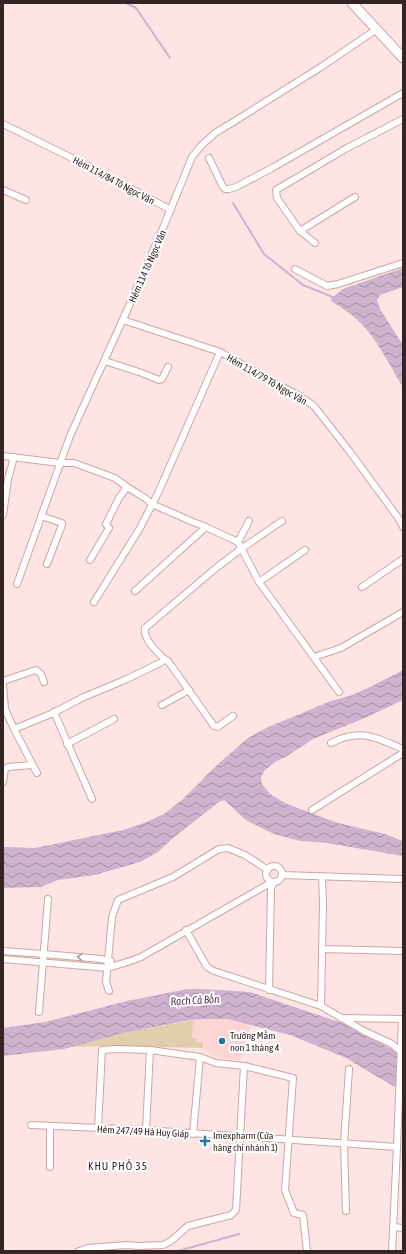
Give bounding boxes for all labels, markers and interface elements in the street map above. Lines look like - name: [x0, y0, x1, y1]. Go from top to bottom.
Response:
- street label: Hẻm 114/84 Tô Ngọc Vân: [71, 154, 157, 207]
- street label: Hẻm 114 Tô Ngọc Vân: [127, 228, 168, 304]
- street label: Hẻm 114/79 Tô Ngọc Vân: [225, 352, 309, 407]
- one-way arrow: [77, 953, 83, 962]
- water label: Rạch Cả Bốn: [170, 993, 220, 1008]
- place label: Trường Mầm non 1 tháng 4: [230, 1030, 280, 1053]
- marker: Trường Mầm non 1 tháng 4: [217, 1036, 227, 1046]
- street label: Hẻm 247/49 Hà Huy Giáp: [97, 1124, 190, 1139]
- place label: Imexpharm (Cửa hàng chi nhánh 1): [213, 1130, 278, 1153]
- marker: Imexpharm (Cửa hàng chi nhánh 1): [200, 1136, 210, 1146]
- district label: KHU PHỐ 35: [88, 1159, 148, 1172]

